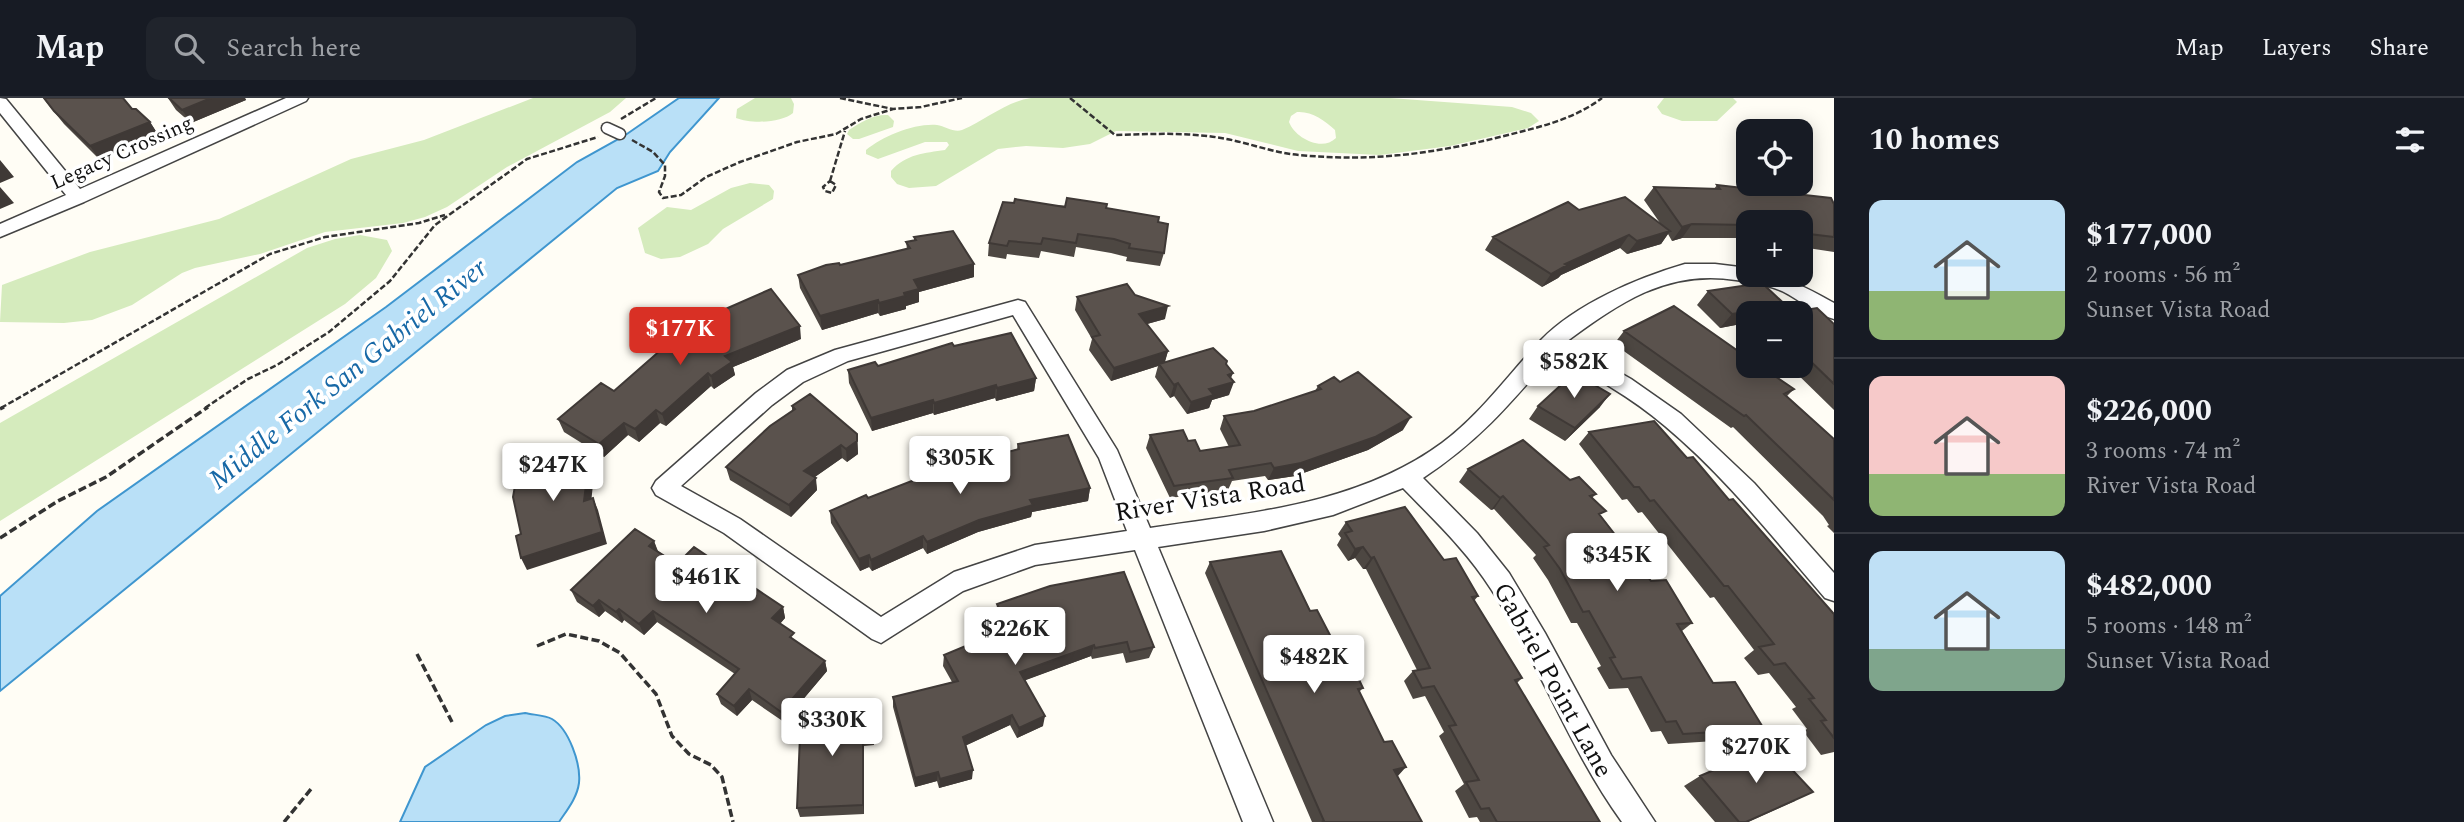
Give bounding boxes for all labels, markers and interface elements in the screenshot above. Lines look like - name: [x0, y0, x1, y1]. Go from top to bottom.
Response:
- search box: [146, 17, 636, 80]
- text: Map: [35, 23, 104, 73]
- text: Search here: [226, 28, 361, 68]
- icon: search: [170, 29, 208, 67]
- text: Map: [2175, 30, 2224, 66]
- text: Layers: [2262, 30, 2332, 66]
- text: Share: [2370, 30, 2429, 66]
- street label: Legacy Crossing: [45, 107, 199, 199]
- text: 10 homes: [1869, 117, 2000, 163]
- map controls: [1736, 119, 1813, 378]
- button: locate: [1736, 119, 1813, 196]
- icon: filters: [2391, 121, 2429, 159]
- button: +: [1736, 210, 1813, 287]
- text: $177,000: [2086, 212, 2212, 258]
- icon: home: [1925, 228, 2009, 312]
- water label: Middle Fork San Gabriel River: [199, 247, 497, 500]
- text: 2 rooms · 56 m²: [2086, 258, 2240, 293]
- text: Sunset Vista Road: [2086, 293, 2270, 328]
- button: −: [1736, 301, 1813, 378]
- pin: $177K: [631, 308, 729, 367]
- text: $177K: [645, 312, 715, 347]
- pin: $582K: [1525, 341, 1623, 400]
- text: $582K: [1539, 345, 1609, 380]
- text: $226,000: [2086, 388, 2212, 434]
- icon: home: [1925, 404, 2009, 488]
- text: 3 rooms · 74 m²: [2086, 434, 2240, 469]
- pin: $305K: [911, 436, 1009, 496]
- text: $305K: [925, 441, 995, 476]
- pin: $247K: [504, 444, 602, 503]
- text: $247K: [518, 448, 588, 483]
- street label: River Vista Road: [1112, 463, 1308, 533]
- text: River Vista Road: [2086, 469, 2256, 504]
- pin: $345K: [1568, 533, 1666, 593]
- text: $345K: [1582, 538, 1652, 573]
- pin: $461K: [657, 556, 755, 615]
- text: $461K: [671, 560, 741, 595]
- text: $482,000: [2086, 563, 2212, 609]
- street label: Gabriel Point Lane: [1483, 575, 1623, 785]
- icon: home: [1925, 579, 2009, 663]
- pin: $226K: [966, 608, 1064, 667]
- text: 5 rooms · 148 m²: [2086, 609, 2252, 644]
- text: $226K: [980, 612, 1050, 647]
- pin: $482K: [1265, 636, 1363, 695]
- text: $482K: [1279, 640, 1349, 675]
- text: Sunset Vista Road: [2086, 644, 2270, 679]
- pin: $330K: [783, 698, 881, 758]
- text: $330K: [797, 703, 867, 738]
- pin: $270K: [1707, 726, 1805, 785]
- text: $270K: [1721, 730, 1791, 765]

